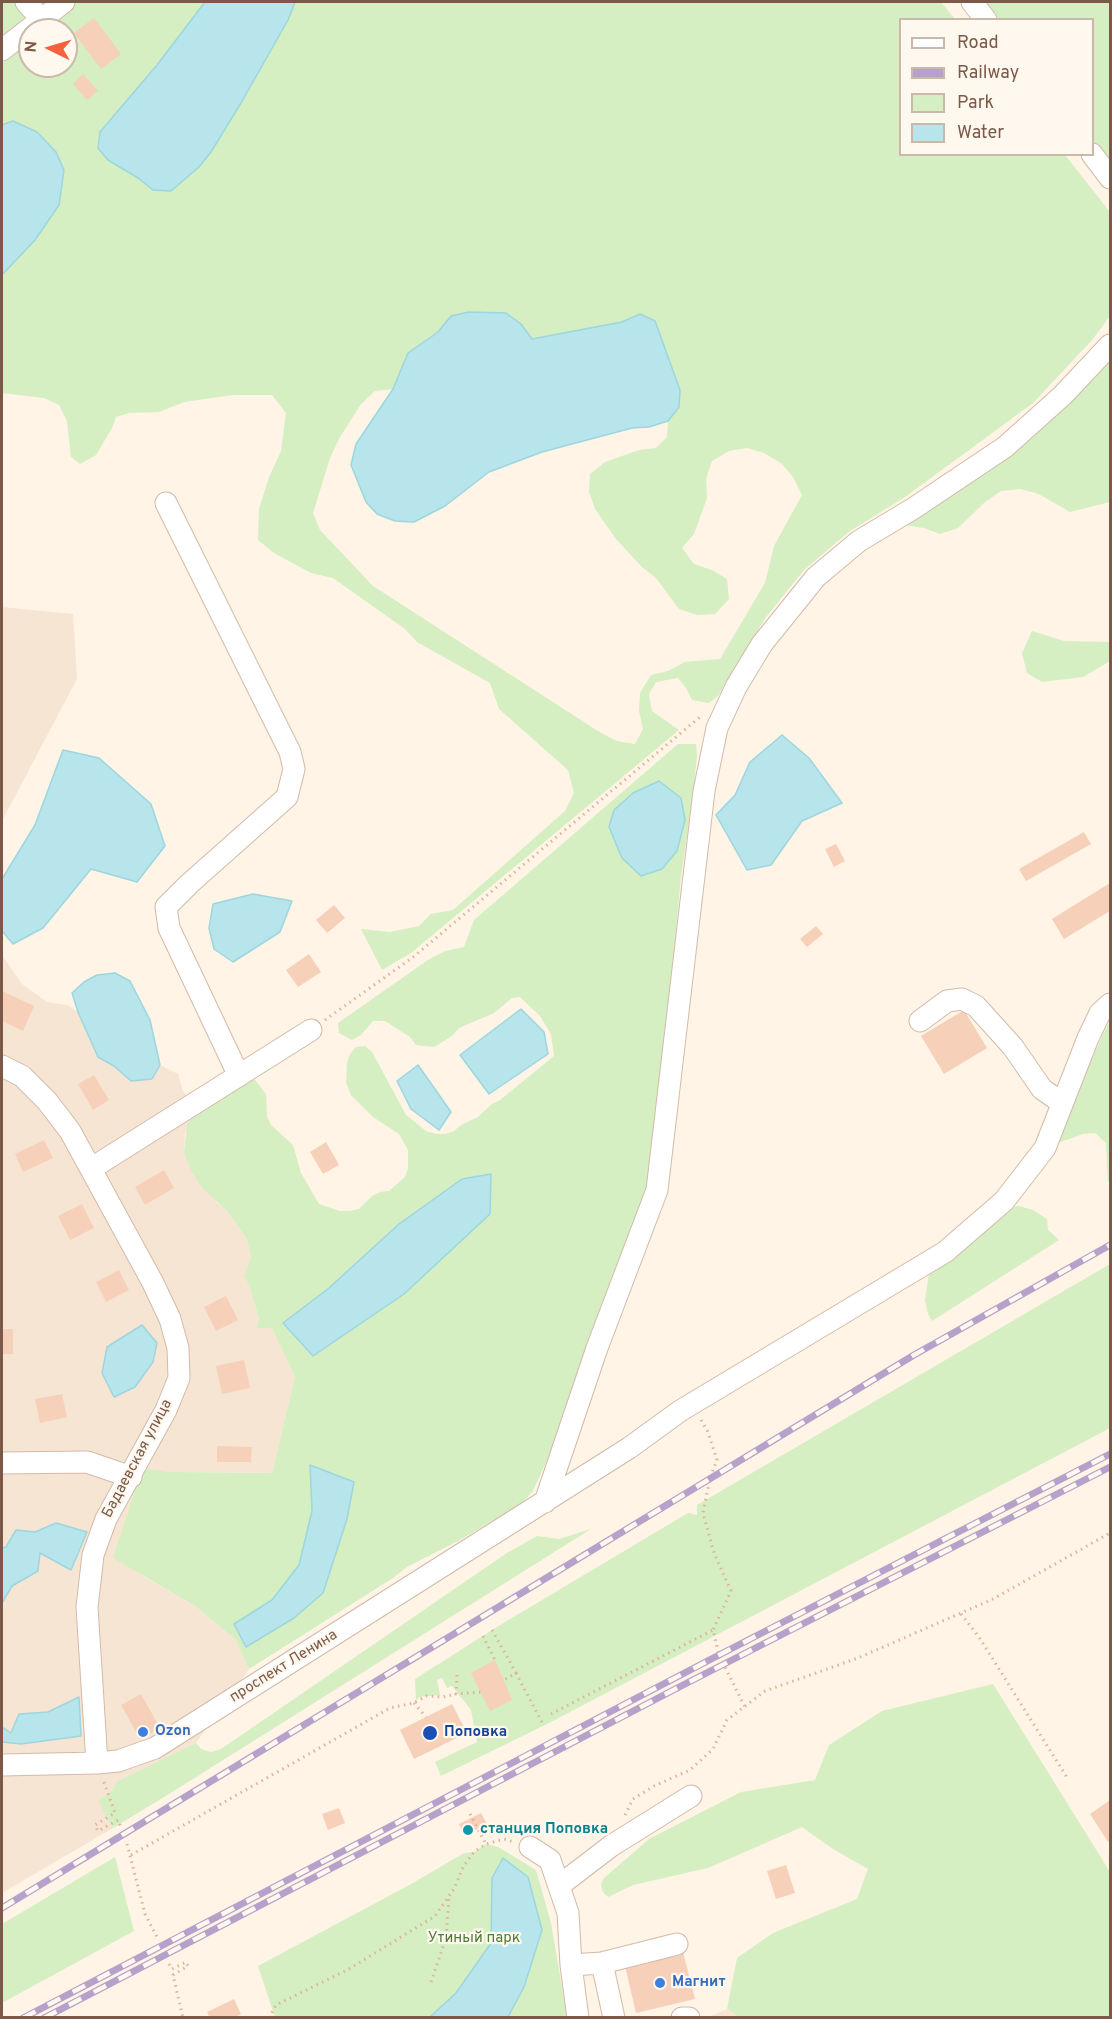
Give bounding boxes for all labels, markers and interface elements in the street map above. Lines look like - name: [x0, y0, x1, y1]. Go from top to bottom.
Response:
- north arrow: [18, 18, 78, 78]
- legend: [899, 18, 1094, 156]
- text: Road: [957, 32, 999, 55]
- text: N: [22, 40, 43, 53]
- text: Railway: [957, 62, 1019, 85]
- text: Park: [957, 92, 994, 115]
- text: Water: [957, 122, 1004, 145]
- street label: Бадаевская улица: [99, 1397, 177, 1521]
- street label: проспект Ленина: [227, 1627, 341, 1707]
- place label: Ozon: [155, 1723, 191, 1741]
- marker: Поповка: [421, 1724, 439, 1742]
- place label: Поповка: [444, 1724, 507, 1742]
- marker: Ozon: [136, 1725, 150, 1739]
- place label: станция Поповка: [480, 1821, 608, 1839]
- marker: станция Поповка: [461, 1823, 475, 1837]
- park label: Утиный парк: [428, 1930, 520, 1948]
- place label: Магнит: [672, 1974, 725, 1992]
- marker: Магнит: [653, 1976, 667, 1990]

